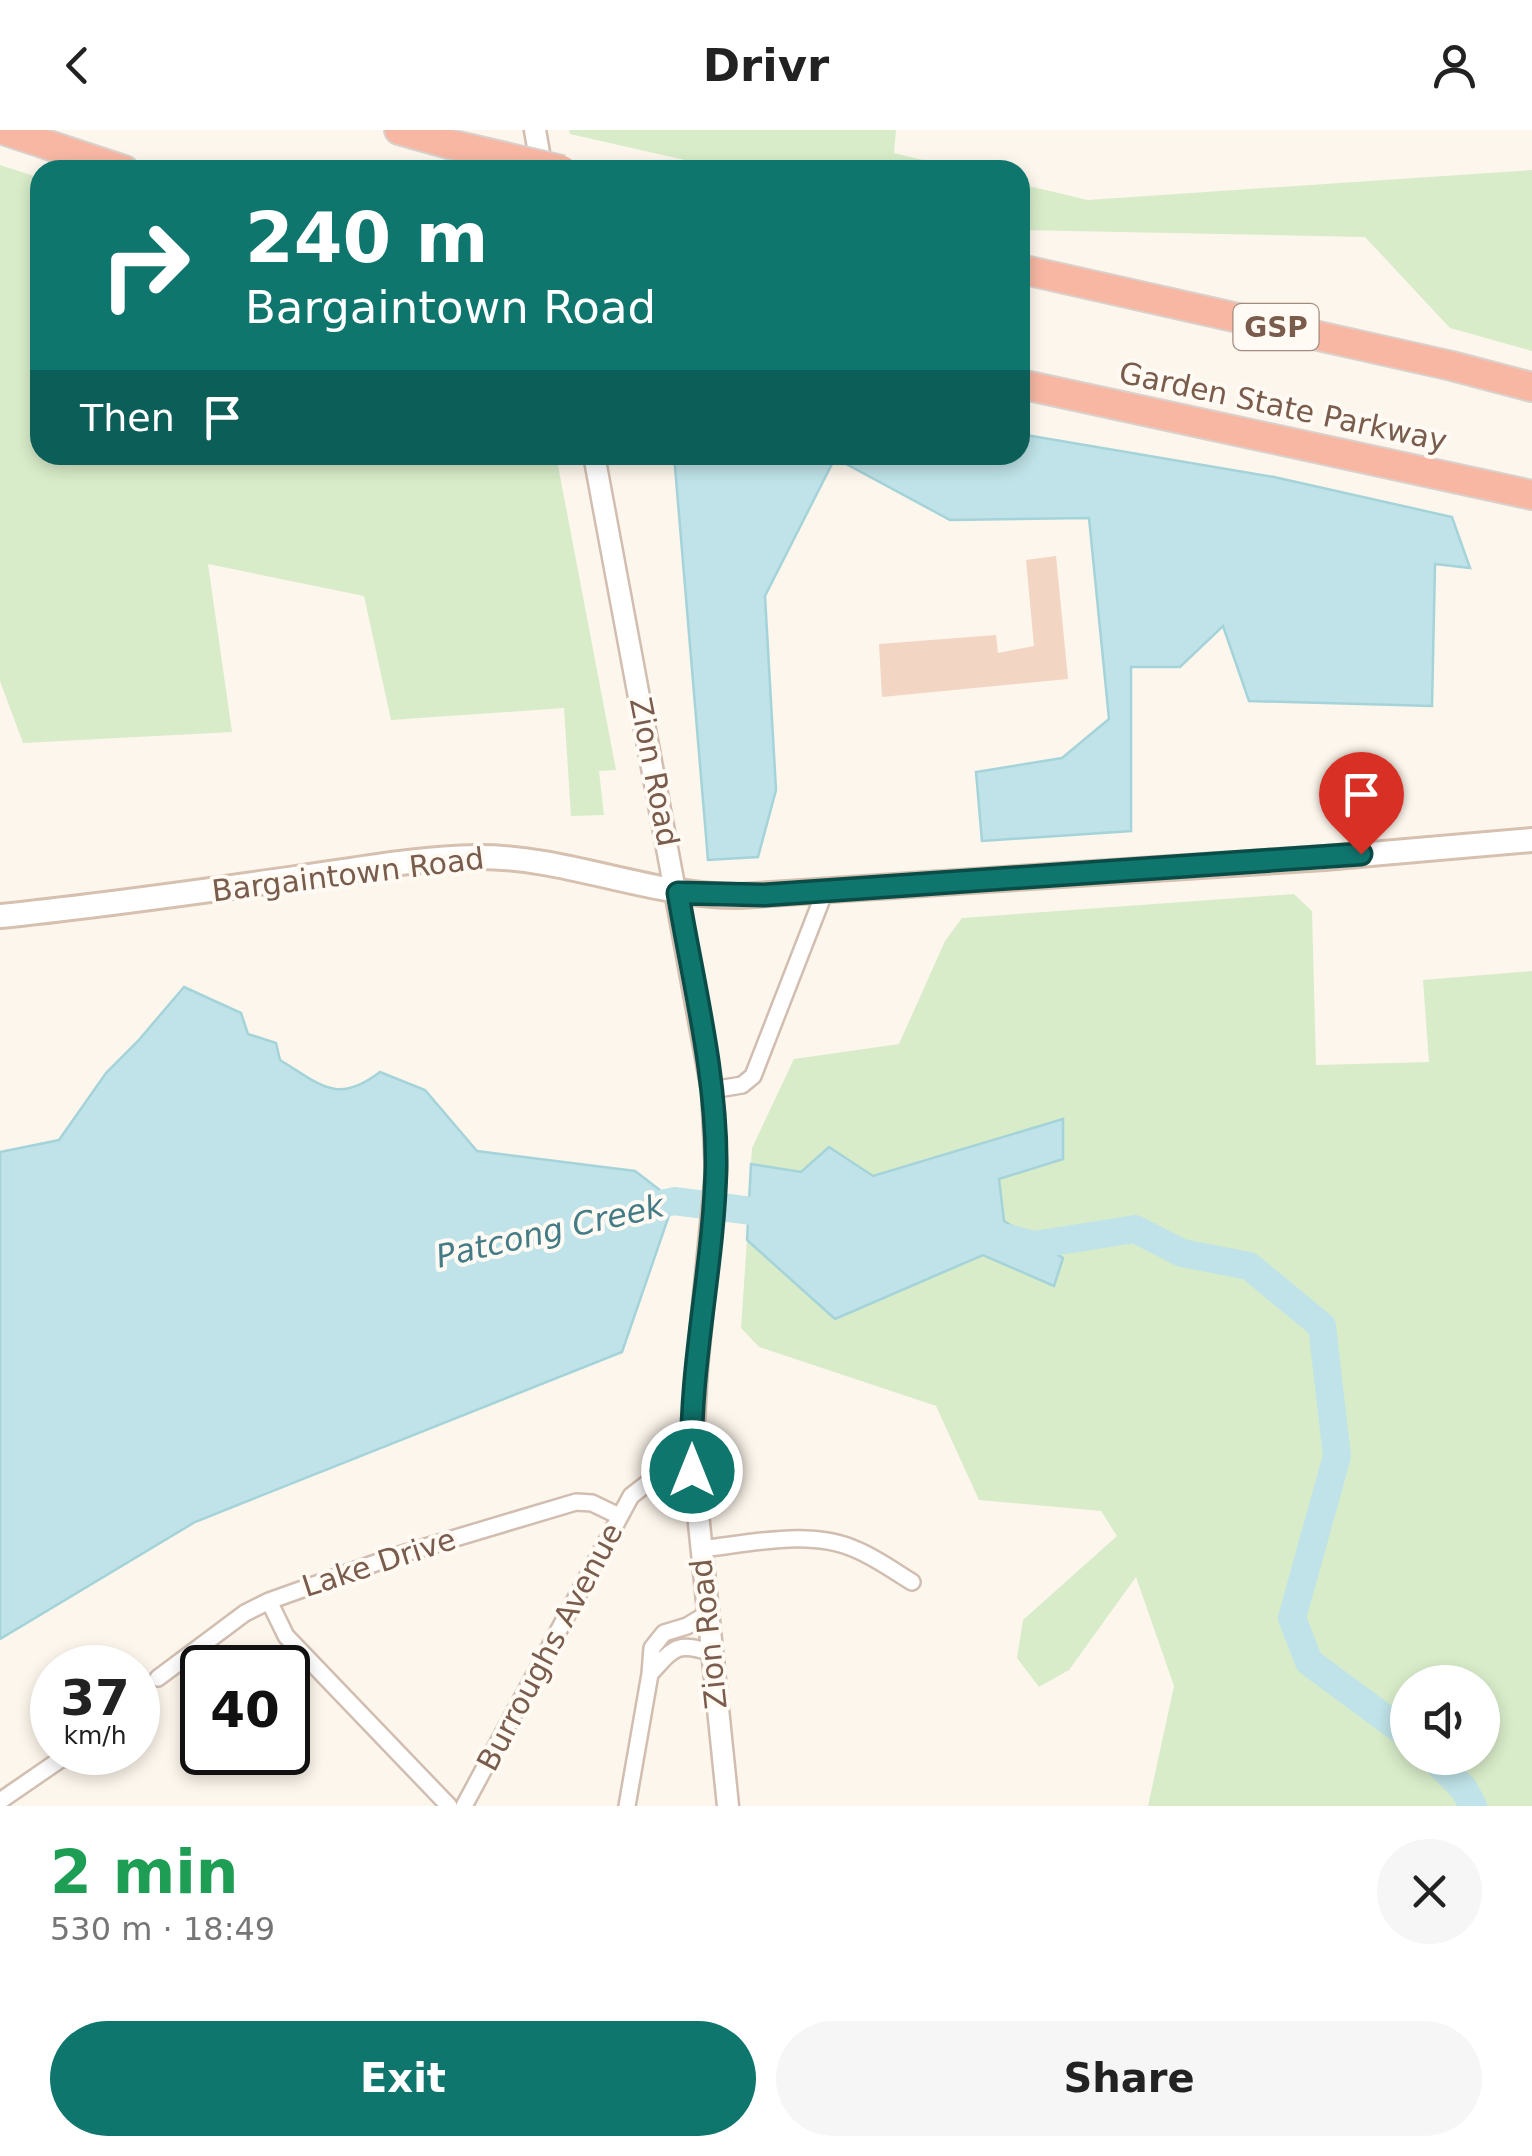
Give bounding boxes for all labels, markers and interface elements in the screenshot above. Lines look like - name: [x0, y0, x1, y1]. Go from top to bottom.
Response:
- icon: back: [50, 38, 105, 93]
- icon: person: [1427, 38, 1482, 93]
- text: Drivr: [703, 39, 829, 92]
- text: 240 m: [245, 197, 488, 279]
- icon: right: [80, 200, 210, 330]
- text: Bargaintown Road: [245, 281, 656, 334]
- road number: GSP: [1234, 304, 1318, 350]
- street label: Garden State Parkway: [1116, 355, 1450, 458]
- icon: arrive: [195, 390, 250, 445]
- text: Then: [80, 396, 175, 440]
- street label: Zion Road: [623, 694, 686, 849]
- pin: [1319, 752, 1404, 855]
- icon: arrive: [1334, 767, 1389, 822]
- street label: Bargaintown Road: [210, 840, 486, 909]
- water label: Patcong Creek: [432, 1186, 669, 1276]
- position arrow: [640, 1419, 744, 1523]
- street label: Burroughs Avenue: [470, 1517, 630, 1776]
- street label: Lake Drive: [298, 1521, 460, 1604]
- street label: Zion Road: [683, 1557, 734, 1711]
- speed limit sign: 40: [180, 1645, 310, 1775]
- map controls: [1390, 1665, 1500, 1775]
- button: sound: [1390, 1665, 1500, 1775]
- text: 37: [60, 1669, 130, 1727]
- text: km/h: [63, 1721, 127, 1750]
- text: 2 min: [50, 1837, 238, 1907]
- button: close: [1377, 1839, 1482, 1944]
- text: 530 m · 18:49: [50, 1910, 275, 1948]
- button: Exit: [50, 2021, 756, 2136]
- button: Share: [776, 2021, 1482, 2136]

